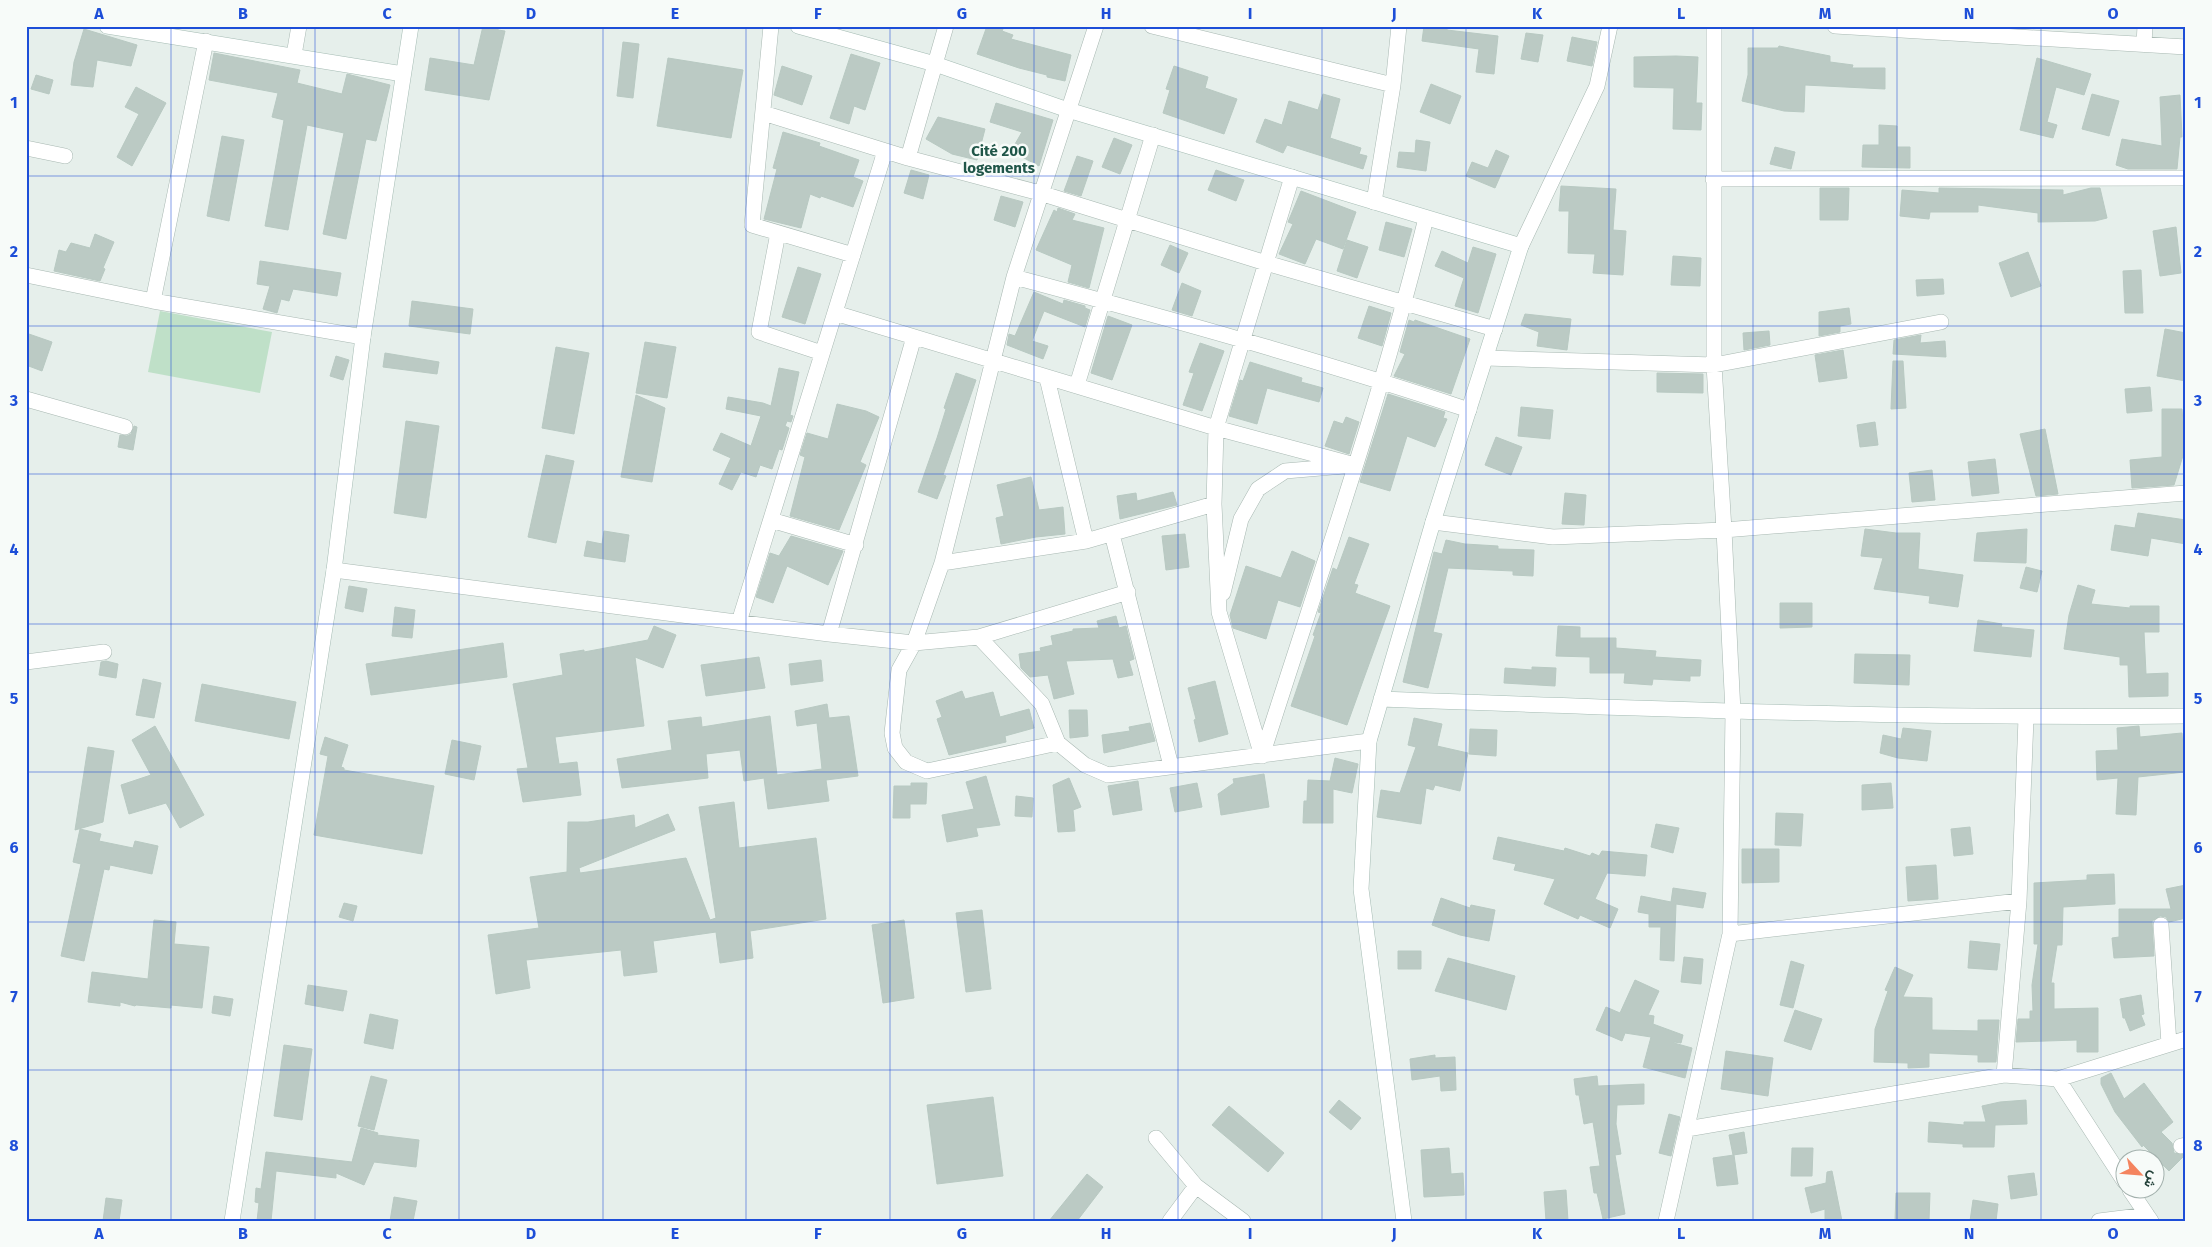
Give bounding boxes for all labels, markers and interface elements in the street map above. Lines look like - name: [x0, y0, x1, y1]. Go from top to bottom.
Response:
- text: A: [93, 4, 104, 23]
- text: B: [238, 4, 248, 23]
- text: C: [382, 4, 392, 23]
- text: D: [526, 4, 536, 23]
- text: E: [671, 4, 679, 23]
- text: F: [814, 4, 822, 23]
- text: G: [957, 4, 967, 23]
- text: H: [1101, 4, 1111, 23]
- text: I: [1248, 4, 1252, 23]
- text: J: [1390, 4, 1397, 23]
- text: K: [1532, 4, 1543, 23]
- text: L: [1677, 4, 1685, 23]
- text: M: [1819, 4, 1832, 23]
- text: N: [1964, 4, 1974, 23]
- text: O: [2107, 4, 2119, 23]
- text: 1: [10, 93, 18, 112]
- text: 1: [2194, 93, 2202, 112]
- district label: Cité 200 logements: [963, 142, 1035, 177]
- text: 2: [10, 242, 18, 261]
- text: 2: [2194, 242, 2202, 261]
- text: 3: [9, 391, 18, 410]
- text: 3: [2193, 391, 2202, 410]
- text: 4: [9, 540, 19, 559]
- text: 4: [2193, 540, 2203, 559]
- text: 5: [10, 689, 19, 708]
- text: 5: [2194, 689, 2203, 708]
- text: 6: [9, 838, 19, 857]
- text: 6: [2193, 838, 2203, 857]
- text: 7: [10, 987, 18, 1006]
- text: 7: [2194, 987, 2202, 1006]
- text: 8: [9, 1136, 19, 1155]
- text: 8: [2193, 1136, 2203, 1155]
- north arrow: [2114, 1150, 2164, 1200]
- text: ش: [2140, 1168, 2163, 1191]
- text: A: [93, 1224, 104, 1243]
- text: B: [238, 1224, 248, 1243]
- text: C: [382, 1224, 392, 1243]
- text: D: [526, 1224, 536, 1243]
- text: E: [671, 1224, 679, 1243]
- text: F: [814, 1224, 822, 1243]
- text: G: [957, 1224, 967, 1243]
- text: H: [1101, 1224, 1111, 1243]
- text: I: [1248, 1224, 1252, 1243]
- text: J: [1390, 1224, 1397, 1243]
- text: K: [1532, 1224, 1543, 1243]
- text: L: [1677, 1224, 1685, 1243]
- text: M: [1819, 1224, 1832, 1243]
- text: N: [1964, 1224, 1974, 1243]
- text: O: [2107, 1224, 2119, 1243]

